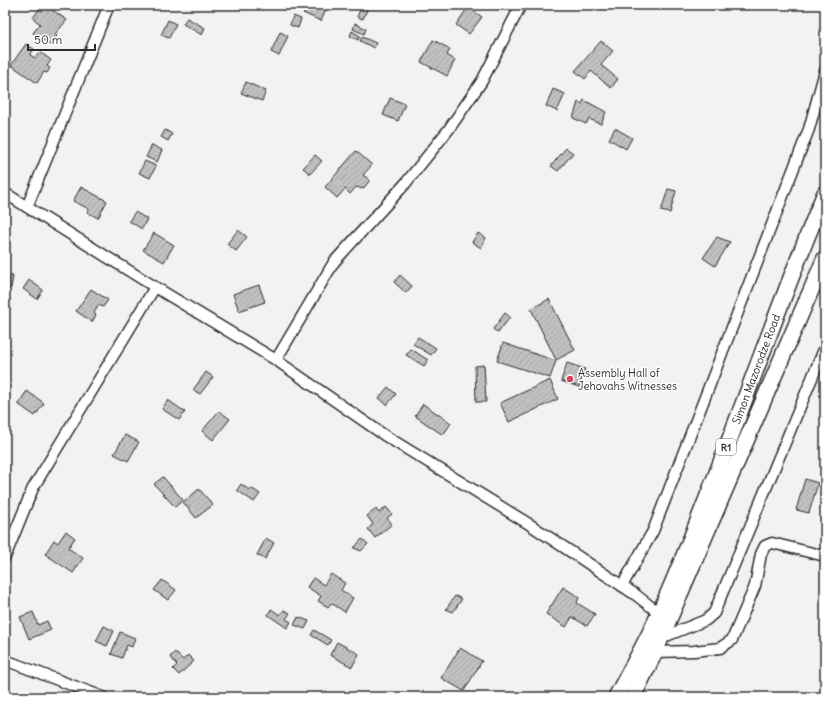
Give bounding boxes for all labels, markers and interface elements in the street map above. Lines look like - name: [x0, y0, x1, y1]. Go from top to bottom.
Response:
- scale bar: [28, 26, 95, 52]
- text: 50 m: [34, 32, 63, 47]
- street label: Simon Mazorodze Road: [729, 312, 783, 426]
- place label: Assembly Hall of Jehovahs Witnesses: [578, 366, 677, 393]
- marker: Assembly Hall of Jehovahs Witnesses: [565, 374, 575, 384]
- road number: R1: [716, 439, 736, 455]

